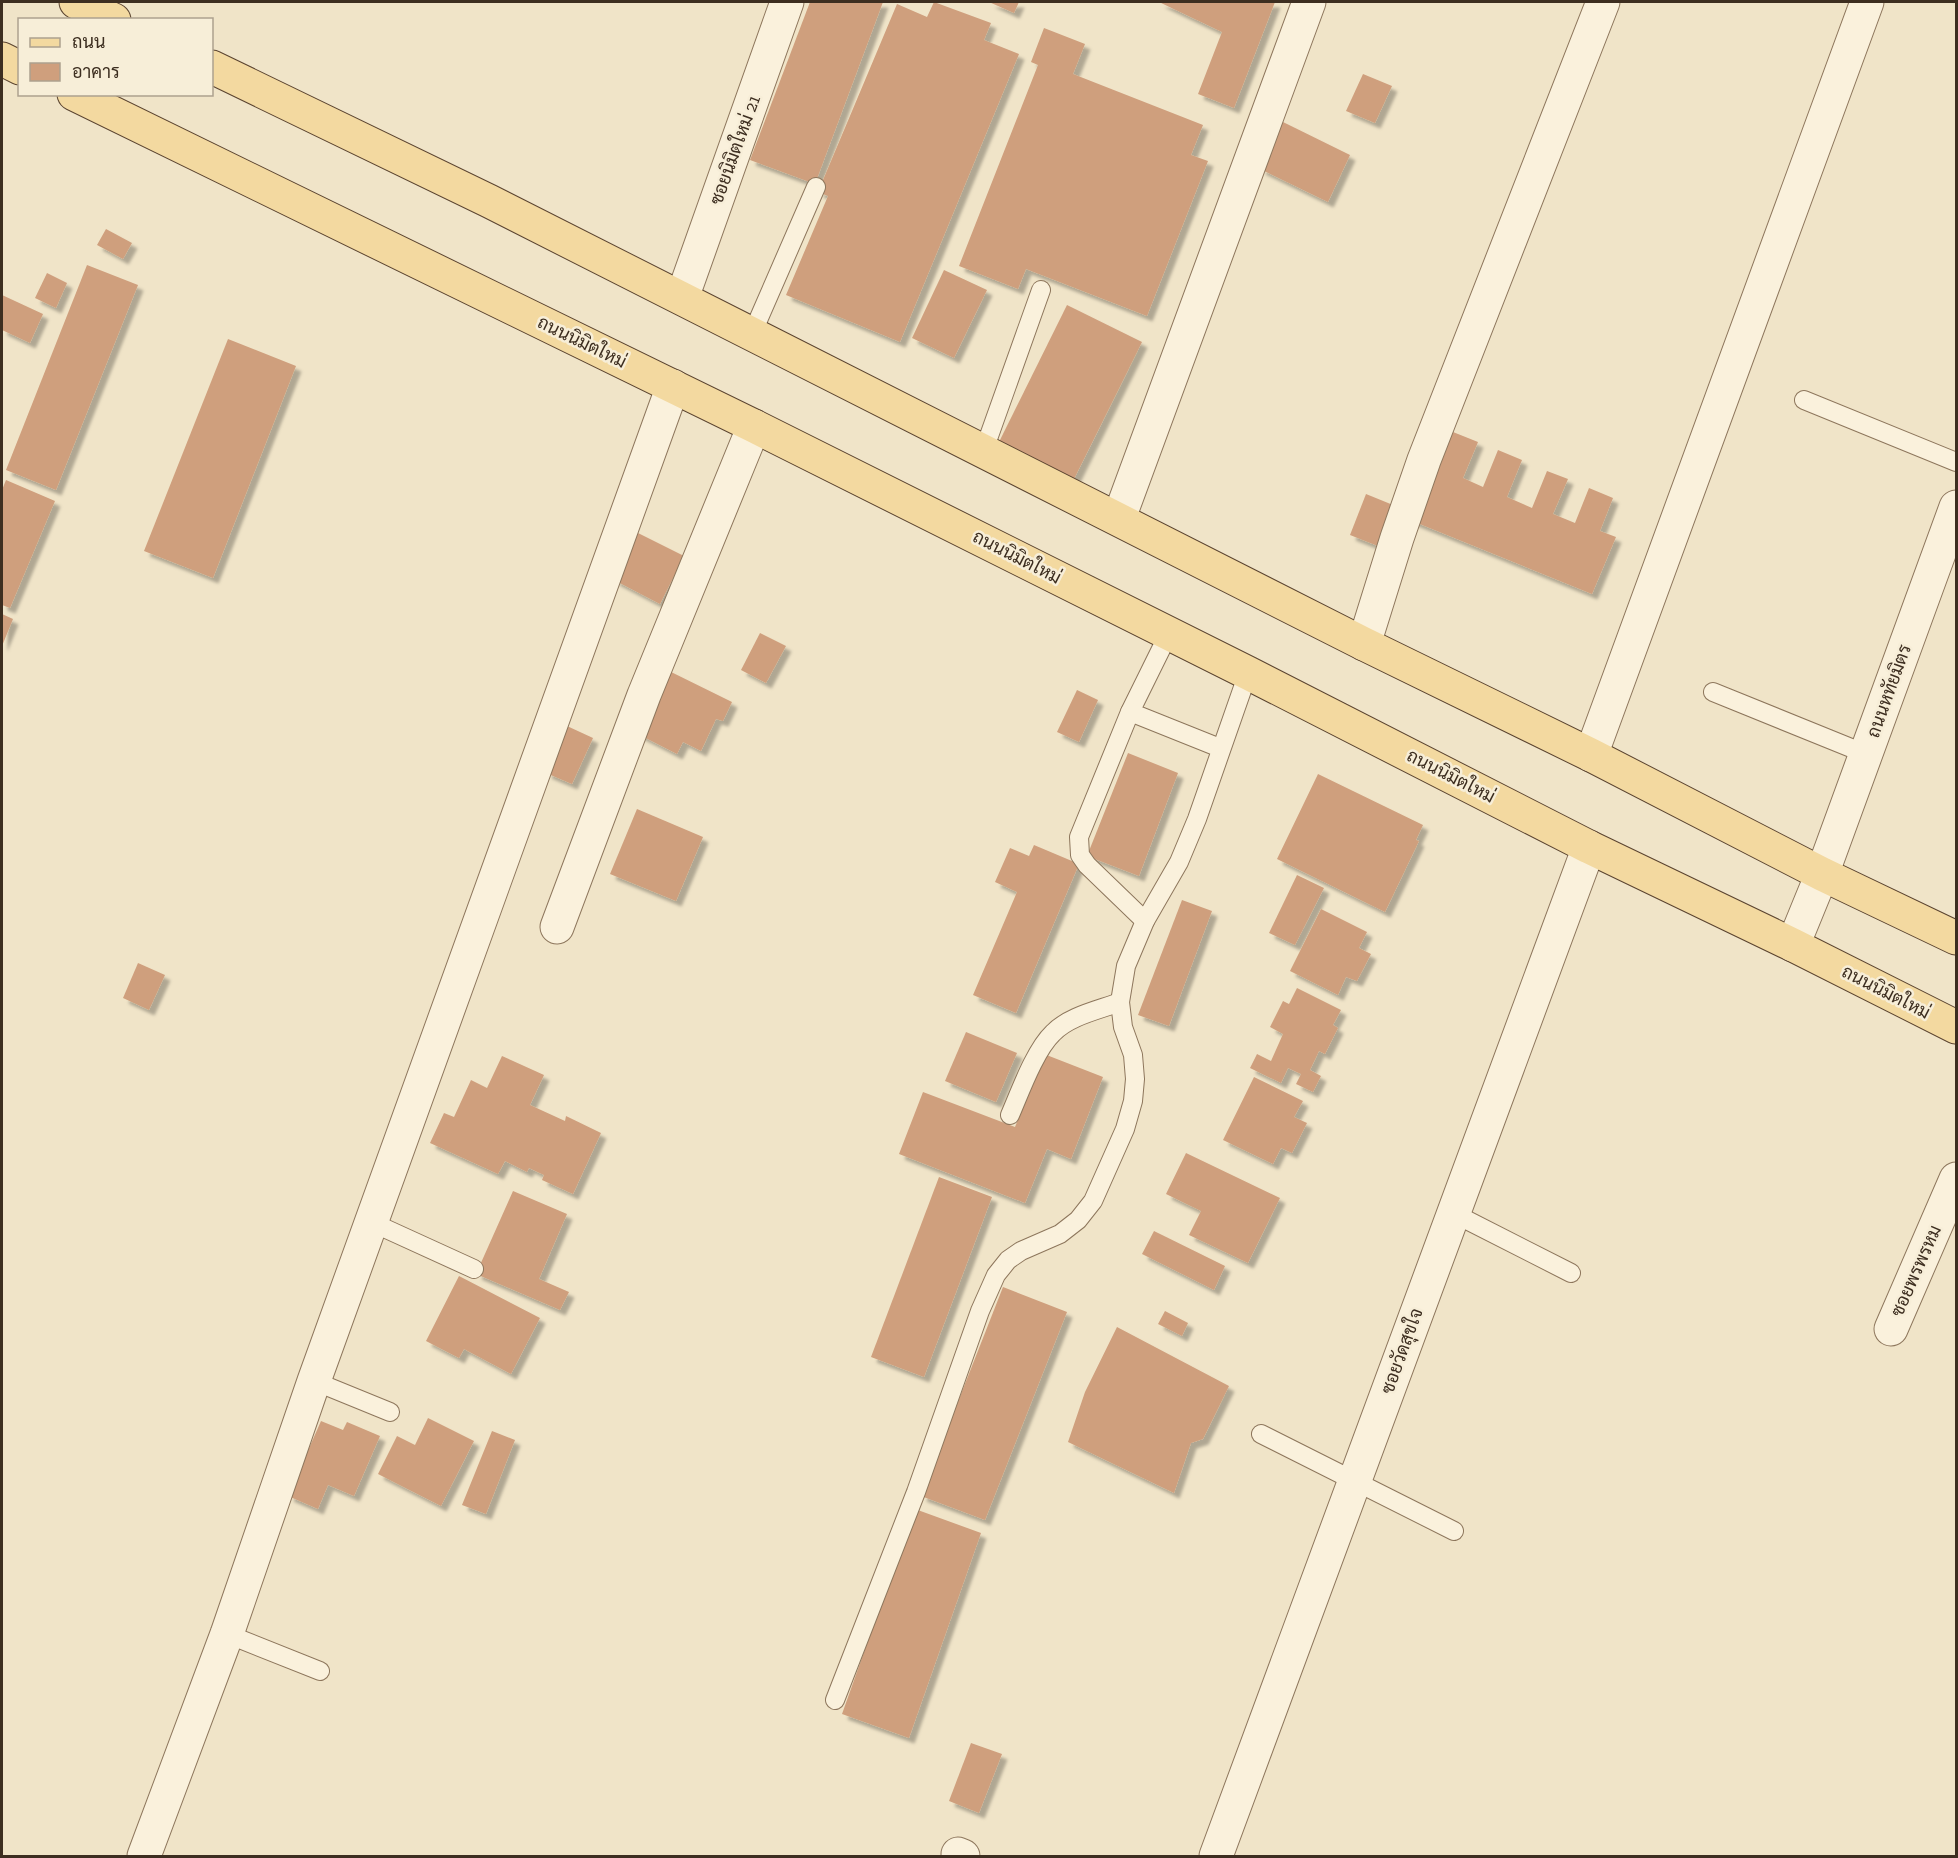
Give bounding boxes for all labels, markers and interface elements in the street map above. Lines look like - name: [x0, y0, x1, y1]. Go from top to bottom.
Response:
- legend: [18, 18, 213, 96]
- text: ถนน: [72, 31, 105, 53]
- text: อาคาร: [72, 61, 120, 83]
- street label: ซอยนิมิตใหม่ 21: [703, 91, 765, 208]
- street label: ถนนนิมิตใหม่: [534, 309, 631, 373]
- street label: ถนนนิมิตใหม่: [969, 524, 1066, 589]
- street label: ถนนหทัยมิตร: [1862, 641, 1916, 741]
- street label: ถนนนิมิตใหม่: [1403, 743, 1500, 808]
- street label: ถนนนิมิตใหม่: [1838, 959, 1935, 1024]
- street label: ซอยพรพรหม: [1886, 1222, 1946, 1320]
- street label: ซอยวัดสุขใจ: [1374, 1304, 1429, 1397]

